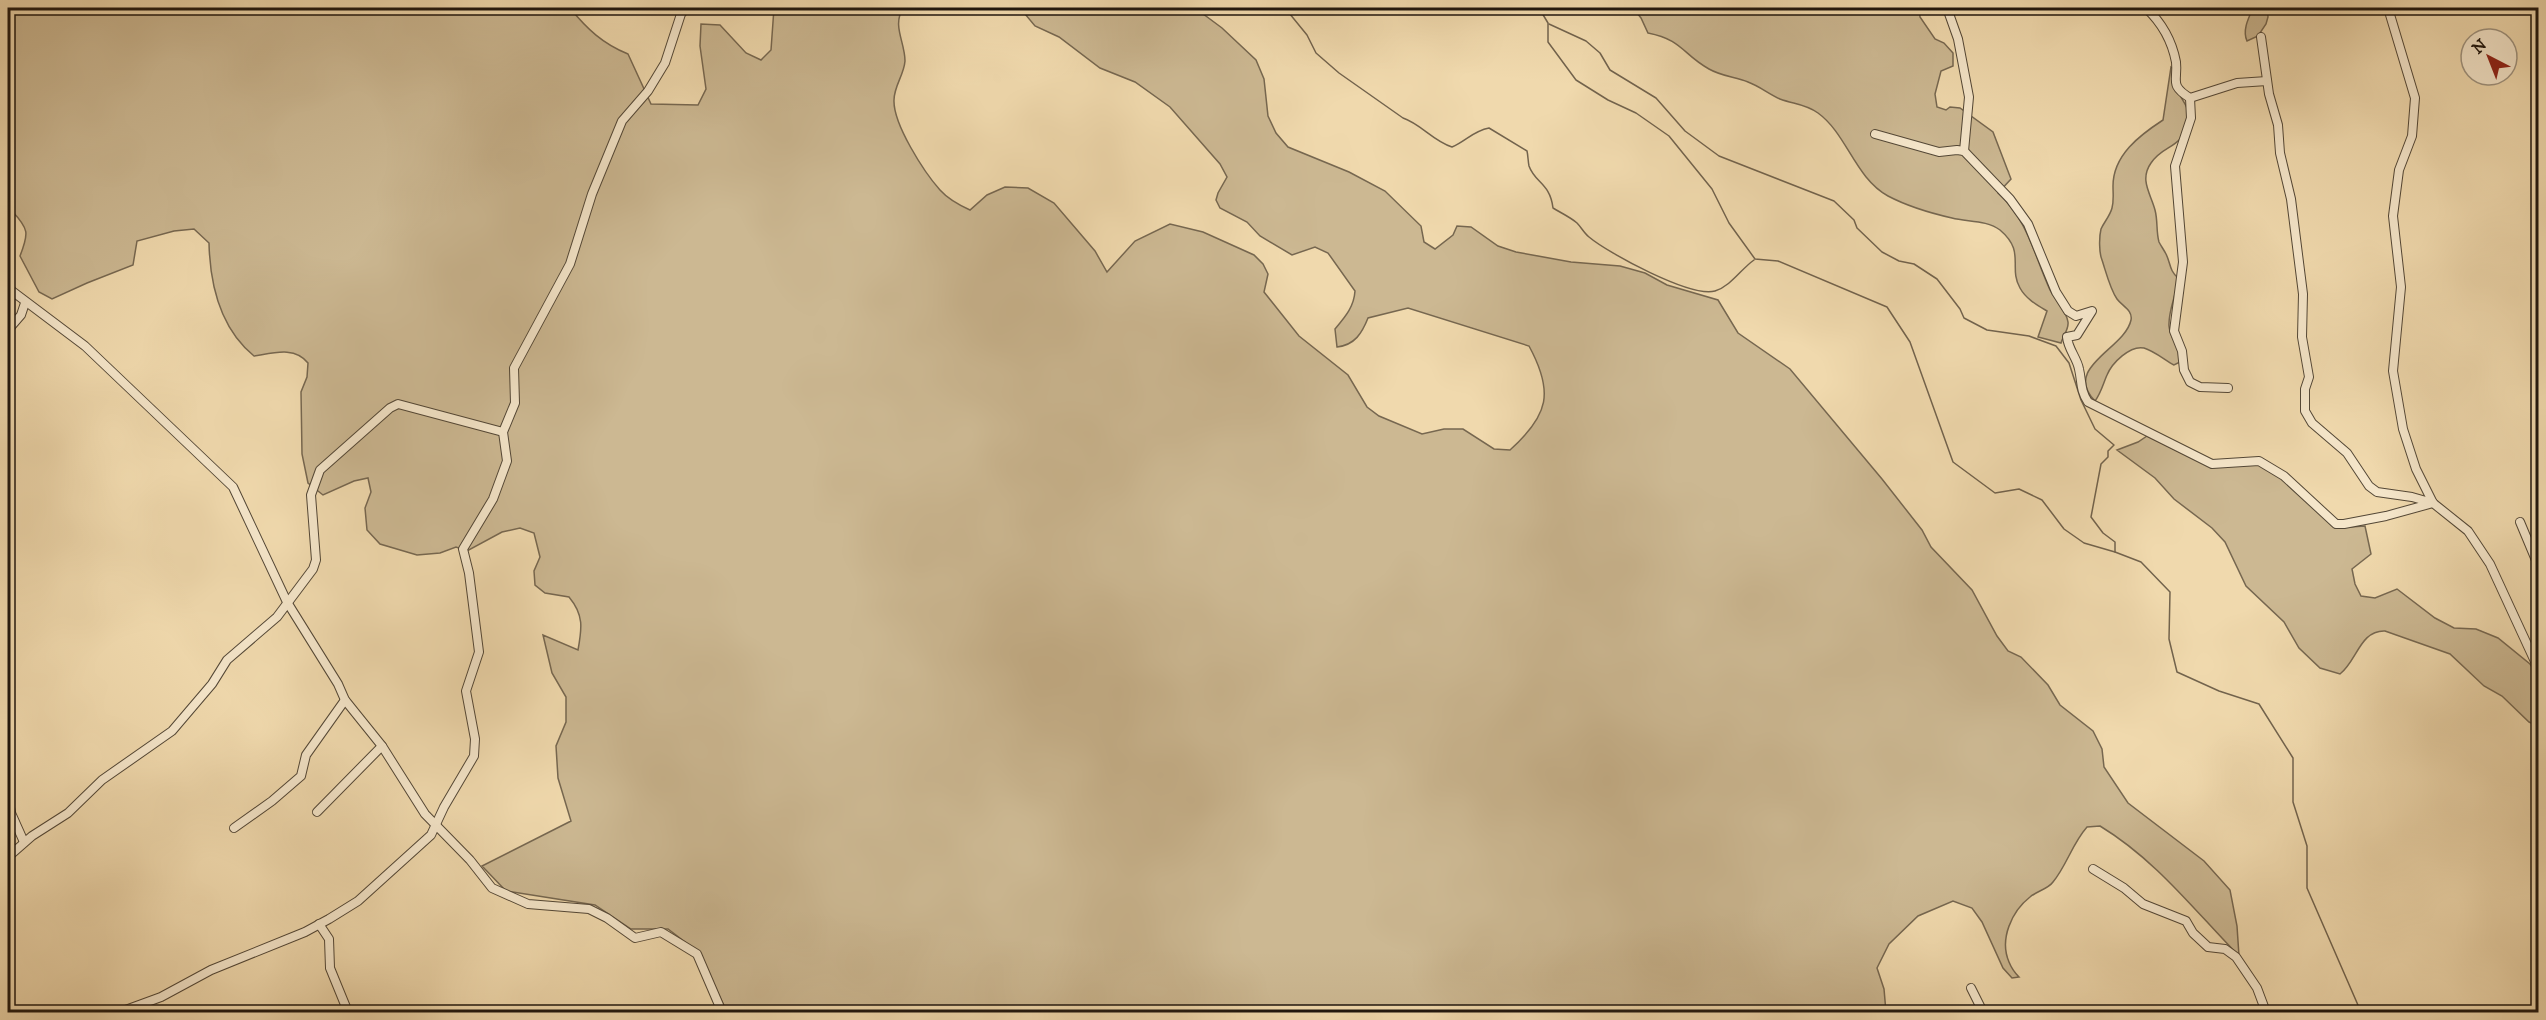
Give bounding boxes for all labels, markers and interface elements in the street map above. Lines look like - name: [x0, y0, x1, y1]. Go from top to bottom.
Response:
- north arrow: [2459, 27, 2519, 87]
- text: N: [2468, 35, 2491, 58]

